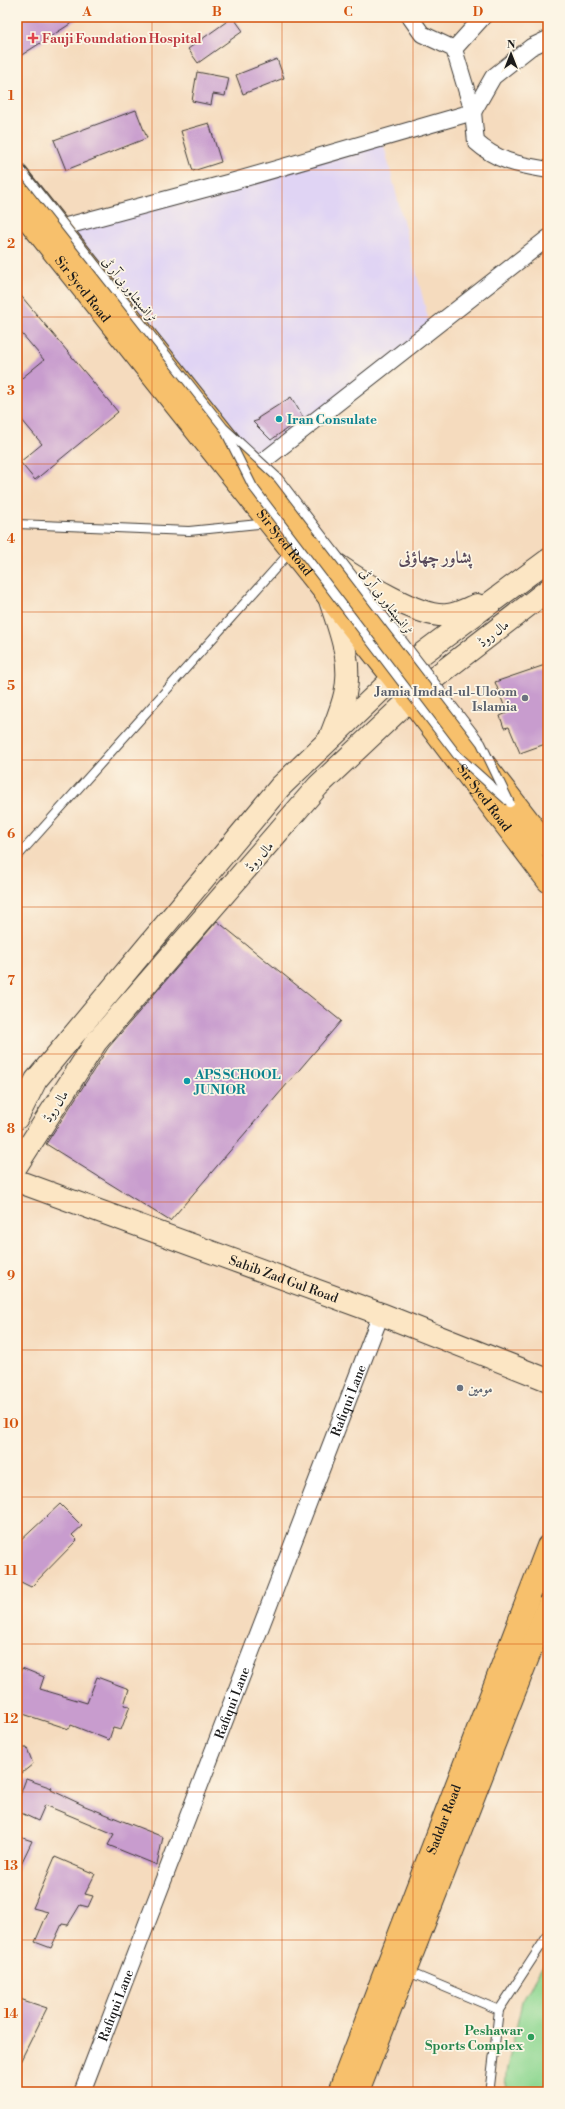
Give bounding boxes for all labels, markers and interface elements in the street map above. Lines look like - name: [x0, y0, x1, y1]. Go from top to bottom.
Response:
- text: A: [81, 4, 92, 20]
- text: B: [212, 4, 222, 20]
- text: C: [343, 4, 353, 20]
- text: D: [473, 4, 483, 20]
- place label: Fauji Foundation Hospital: [42, 31, 202, 47]
- marker: Fauji Foundation Hospital: [27, 32, 39, 44]
- north arrow: [491, 34, 531, 74]
- text: N: [507, 38, 516, 52]
- text: 1: [8, 88, 15, 104]
- text: 2: [7, 236, 15, 252]
- street label: Sir Syed Road: [51, 253, 114, 326]
- street label: ٹرانسپشاور بی آر ٹی: [98, 254, 160, 326]
- text: 3: [7, 383, 15, 399]
- place label: Iran Consulate: [287, 412, 377, 428]
- marker: Iran Consulate: [274, 414, 284, 424]
- street label: Sir Syed Road: [253, 506, 316, 580]
- text: 4: [7, 531, 16, 547]
- district label: پشاور چھاؤنی: [397, 547, 473, 569]
- street label: ٹرانسپشاور بی آر ٹی: [355, 565, 416, 639]
- street label: مال روڈ: [475, 617, 512, 651]
- text: 5: [7, 678, 15, 694]
- place label: Jamia Imdad-ul-Uloom Islamia: [374, 684, 518, 715]
- marker: Jamia Imdad-ul-Uloom Islamia: [520, 693, 530, 703]
- street label: Sir Syed Road: [453, 761, 515, 835]
- text: 6: [7, 826, 15, 842]
- street label: مال روڈ: [242, 838, 277, 875]
- text: 7: [7, 973, 15, 989]
- place label: APS SCHOOL JUNIOR: [193, 1067, 281, 1098]
- marker: APS SCHOOL JUNIOR: [182, 1076, 192, 1086]
- street label: مال روڈ: [40, 1088, 72, 1125]
- text: 8: [7, 1121, 15, 1137]
- street label: Sahib Zad Gul Road: [227, 1252, 341, 1307]
- text: 9: [7, 1268, 15, 1284]
- street label: Rafiqui Lane: [328, 1362, 370, 1439]
- place label: مومین: [468, 1381, 492, 1397]
- marker: مومین: [455, 1383, 465, 1393]
- text: 10: [3, 1416, 19, 1432]
- text: 11: [5, 1563, 18, 1579]
- street label: Rafiqui Lane: [211, 1664, 254, 1741]
- text: 12: [4, 1711, 18, 1727]
- street label: Saddar Road: [424, 1782, 465, 1857]
- text: 13: [4, 1858, 18, 1874]
- street label: Rafiqui Lane: [95, 1967, 138, 2044]
- text: 14: [4, 2006, 18, 2022]
- place label: Peshawar Sports Complex: [425, 2023, 523, 2054]
- marker: Peshawar Sports Complex: [526, 2032, 536, 2042]

